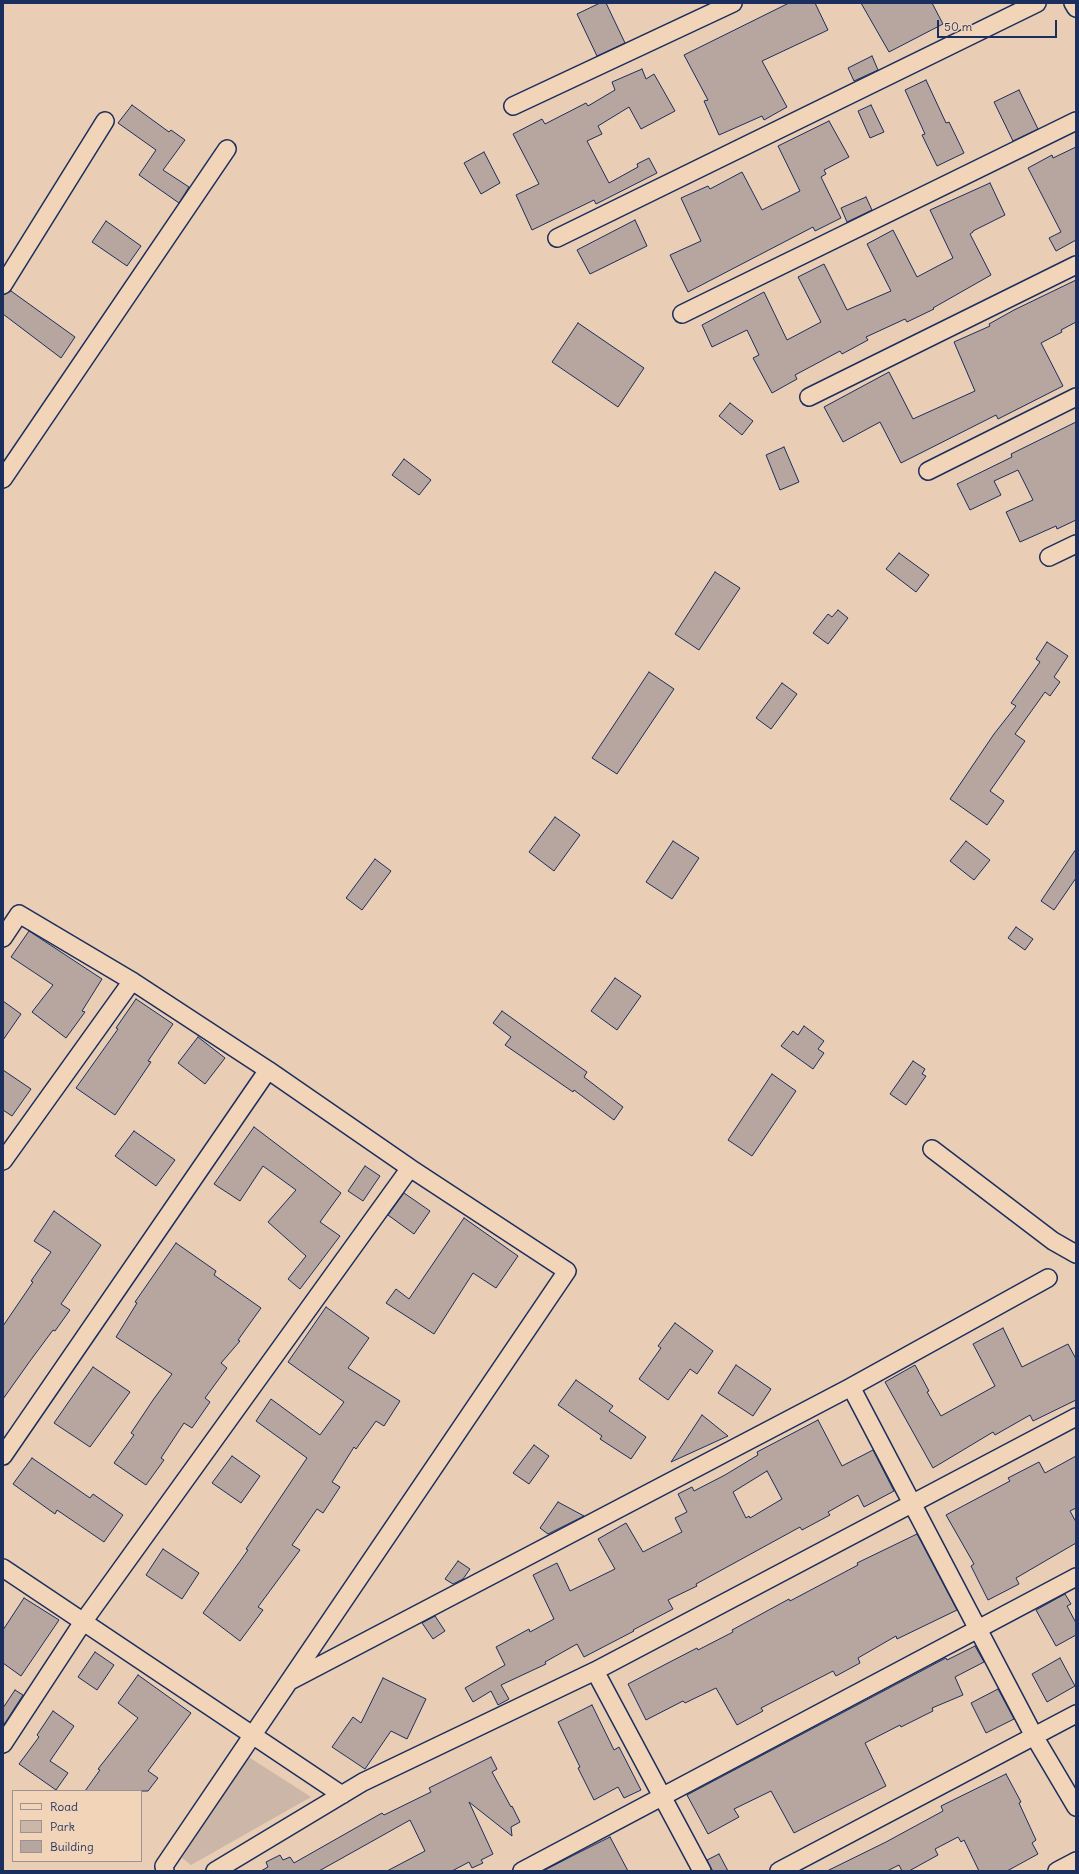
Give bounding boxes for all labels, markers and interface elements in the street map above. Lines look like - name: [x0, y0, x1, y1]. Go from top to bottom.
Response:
- scale bar: [939, 12, 1059, 38]
- text: 50 m: [944, 19, 972, 34]
- legend: [12, 1790, 142, 1862]
- text: Road: [50, 1799, 78, 1814]
- text: Park: [50, 1819, 75, 1834]
- text: Building: [50, 1839, 94, 1854]

